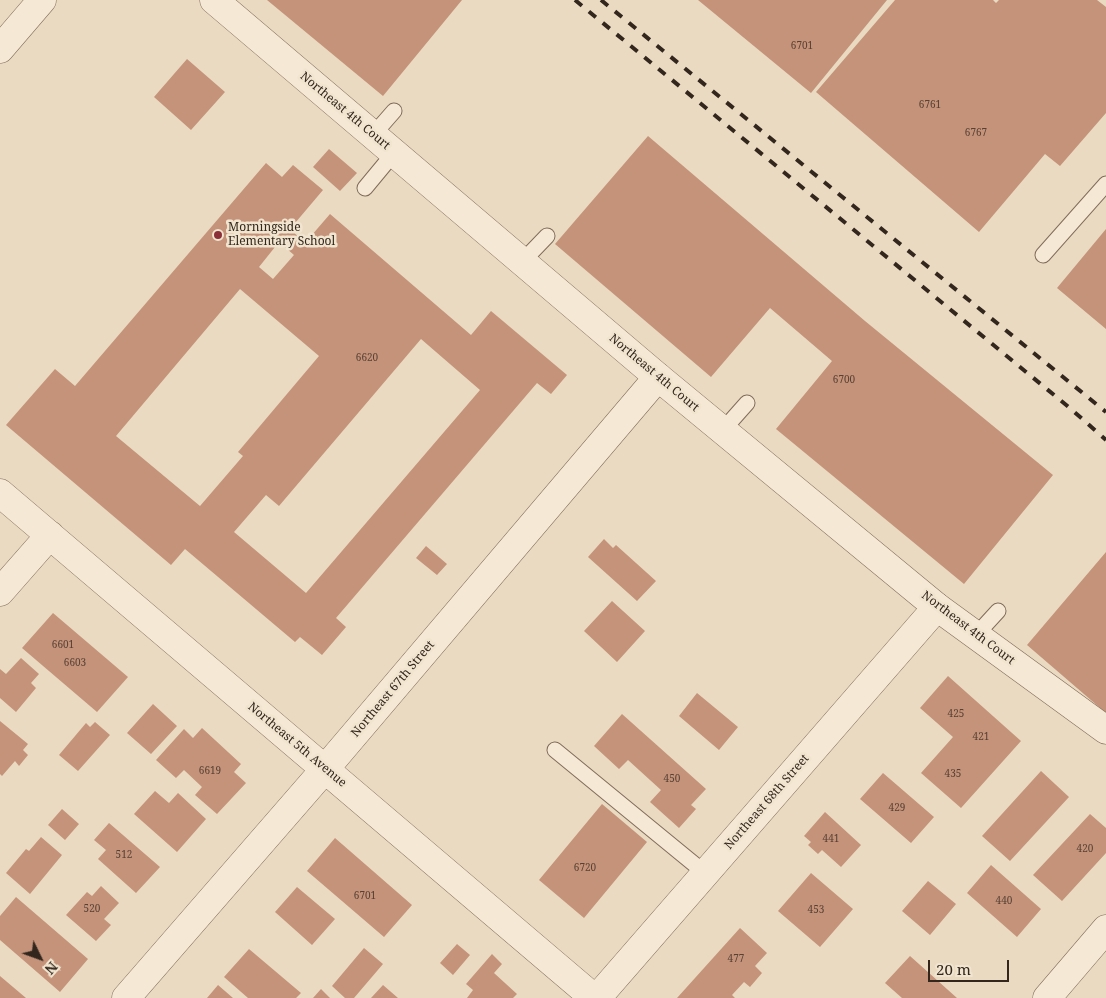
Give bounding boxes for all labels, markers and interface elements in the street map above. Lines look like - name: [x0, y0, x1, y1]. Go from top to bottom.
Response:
- house number: 6701: [791, 40, 813, 52]
- street label: Northeast 4th Court: [297, 69, 393, 153]
- house number: 6761: [919, 99, 941, 111]
- house number: 6767: [965, 127, 987, 139]
- place label: Morningside Elementary School: [228, 221, 335, 249]
- marker: Morningside Elementary School: [212, 229, 224, 241]
- street label: Northeast 4th Court: [606, 331, 702, 415]
- house number: 6620: [356, 352, 378, 364]
- house number: 6700: [833, 374, 855, 386]
- street label: Northeast 4th Court: [919, 588, 1017, 668]
- street label: Northeast 67th Street: [348, 638, 438, 740]
- house number: 6601: [52, 639, 74, 651]
- house number: 6603: [64, 657, 86, 669]
- street label: Northeast 5th Avenue: [245, 700, 349, 790]
- house number: 425: [948, 708, 964, 720]
- house number: 421: [973, 731, 989, 743]
- street label: Northeast 68th Street: [722, 751, 812, 853]
- house number: 6619: [199, 765, 221, 777]
- house number: 435: [945, 768, 961, 780]
- house number: 450: [664, 773, 680, 785]
- house number: 429: [889, 802, 905, 814]
- house number: 441: [823, 833, 839, 845]
- house number: 420: [1077, 843, 1093, 855]
- house number: 512: [116, 849, 132, 861]
- house number: 6720: [574, 862, 596, 874]
- house number: 6701: [354, 890, 376, 902]
- house number: 440: [996, 895, 1012, 907]
- house number: 520: [84, 903, 100, 915]
- house number: 453: [808, 904, 824, 916]
- north arrow: [15, 933, 65, 983]
- scale bar: [931, 950, 1012, 982]
- house number: 477: [728, 953, 744, 965]
- text: N: [41, 958, 62, 979]
- text: 20 m: [936, 959, 971, 979]

